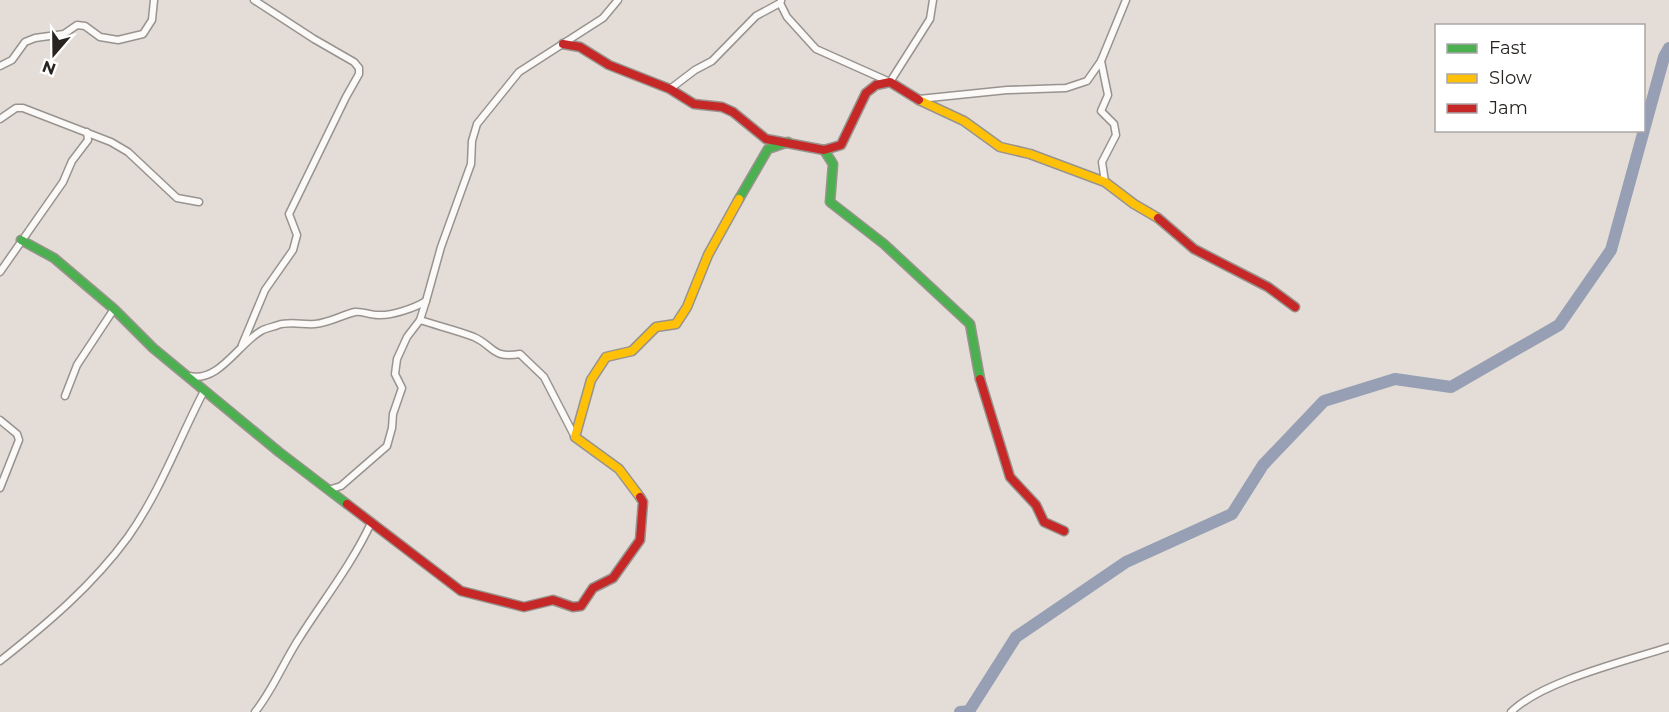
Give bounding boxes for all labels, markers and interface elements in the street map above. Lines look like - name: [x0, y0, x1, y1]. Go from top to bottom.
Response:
- north arrow: [24, 24, 84, 84]
- legend: [1435, 24, 1645, 132]
- text: Fast: [1489, 37, 1527, 59]
- text: N: [40, 56, 58, 79]
- text: Slow: [1489, 67, 1532, 89]
- text: Jam: [1488, 97, 1528, 119]

